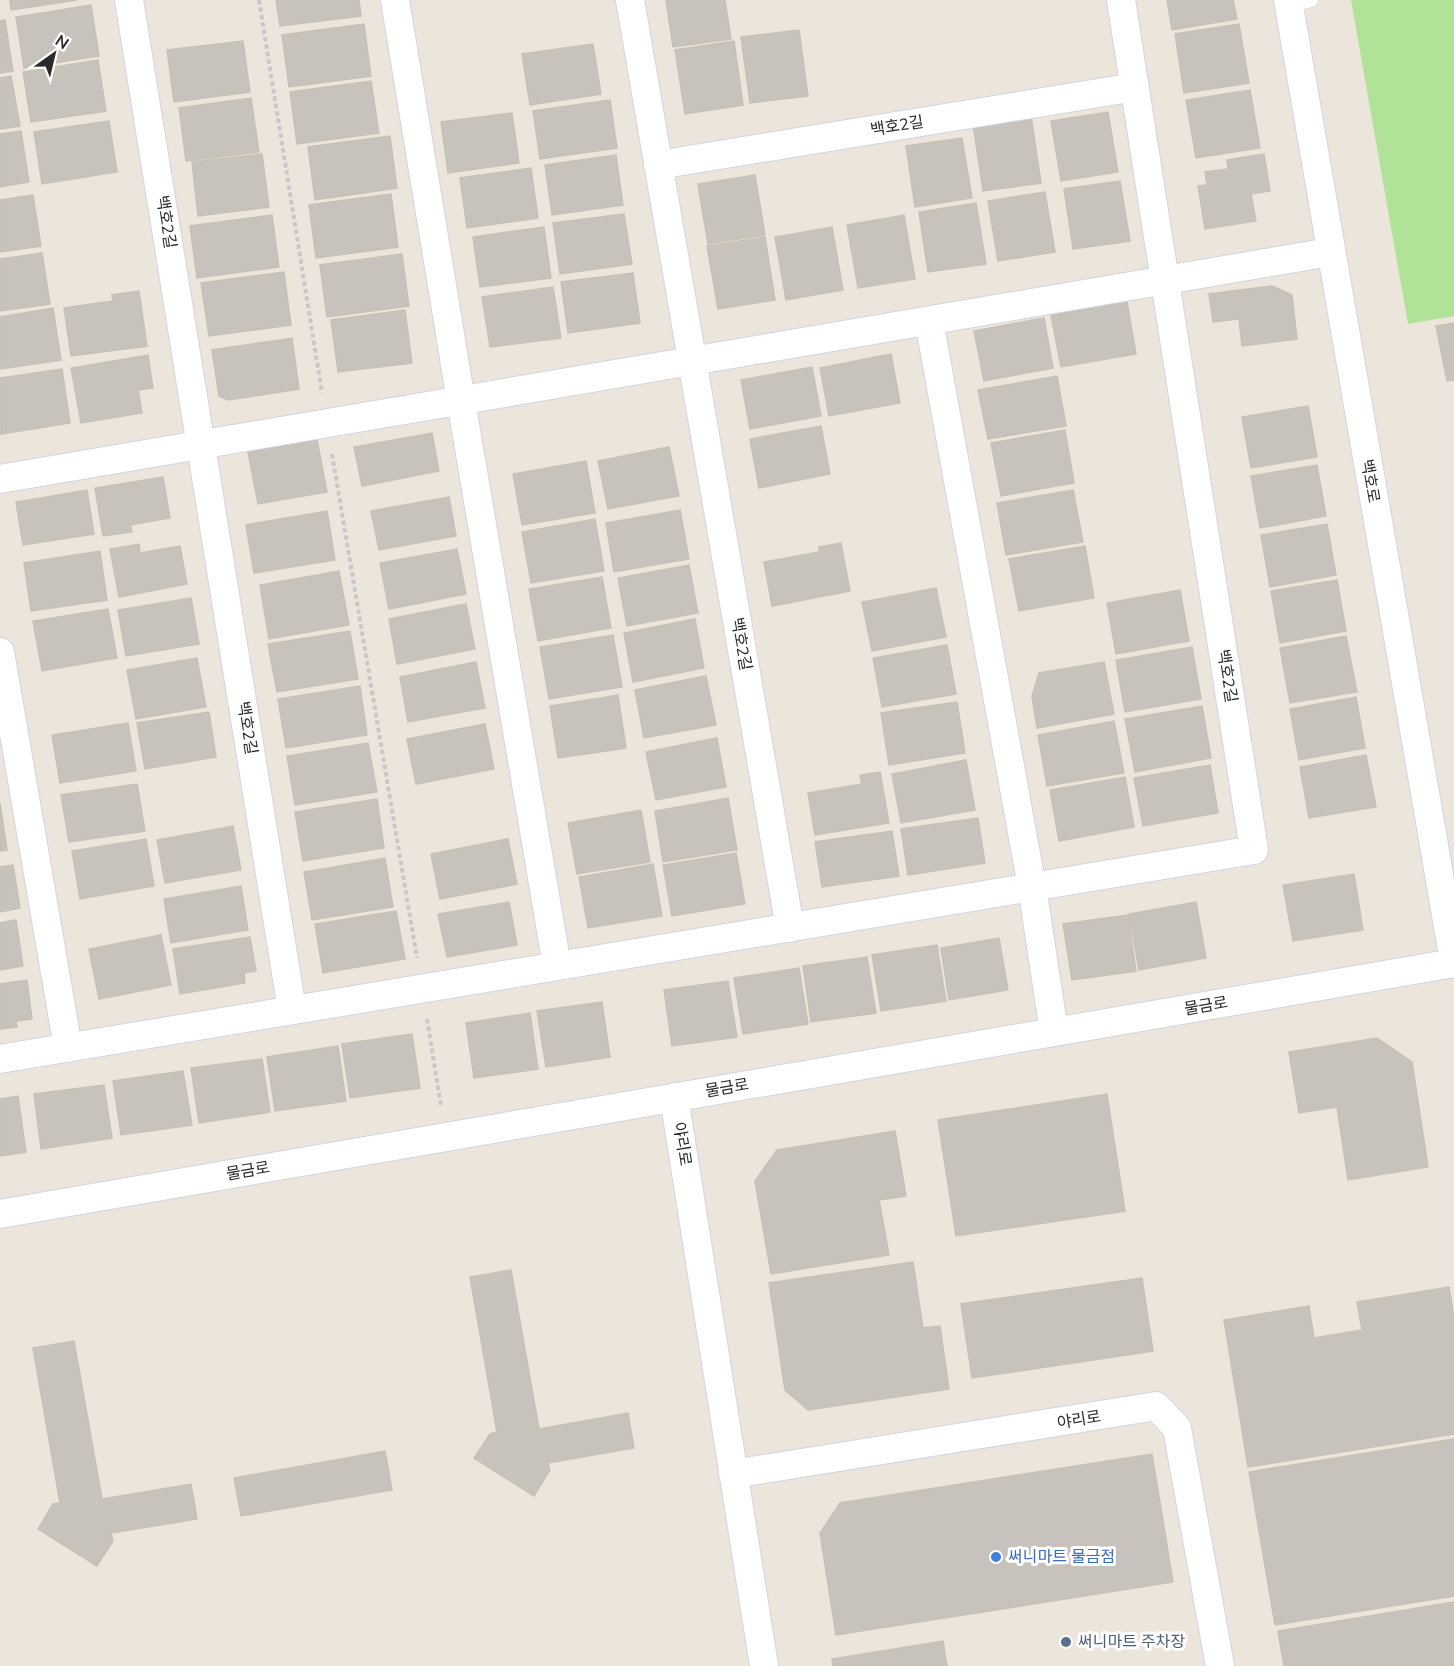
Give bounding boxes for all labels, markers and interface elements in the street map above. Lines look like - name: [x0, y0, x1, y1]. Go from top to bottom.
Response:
- north arrow: [24, 24, 84, 84]
- text: N: [51, 30, 73, 55]
- street label: 백호2길: [869, 111, 925, 141]
- street label: 백호2길: [151, 194, 181, 250]
- street label: 백호로: [1355, 457, 1385, 505]
- street label: 백호2길: [725, 616, 757, 672]
- street label: 백호2길: [1212, 648, 1242, 704]
- street label: 백호2길: [232, 700, 262, 756]
- street label: 물금로: [1182, 991, 1230, 1021]
- street label: 물금로: [703, 1073, 751, 1103]
- street label: 야리로: [668, 1120, 696, 1168]
- street label: 물금로: [224, 1156, 272, 1186]
- street label: 야리로: [1055, 1406, 1103, 1434]
- place label: 써니마트 물금점: [1008, 1546, 1115, 1568]
- marker: 써니마트 물금점: [989, 1550, 1003, 1564]
- place label: 써니마트 주차장: [1078, 1631, 1185, 1653]
- marker: 써니마트 주차장: [1059, 1635, 1073, 1649]

